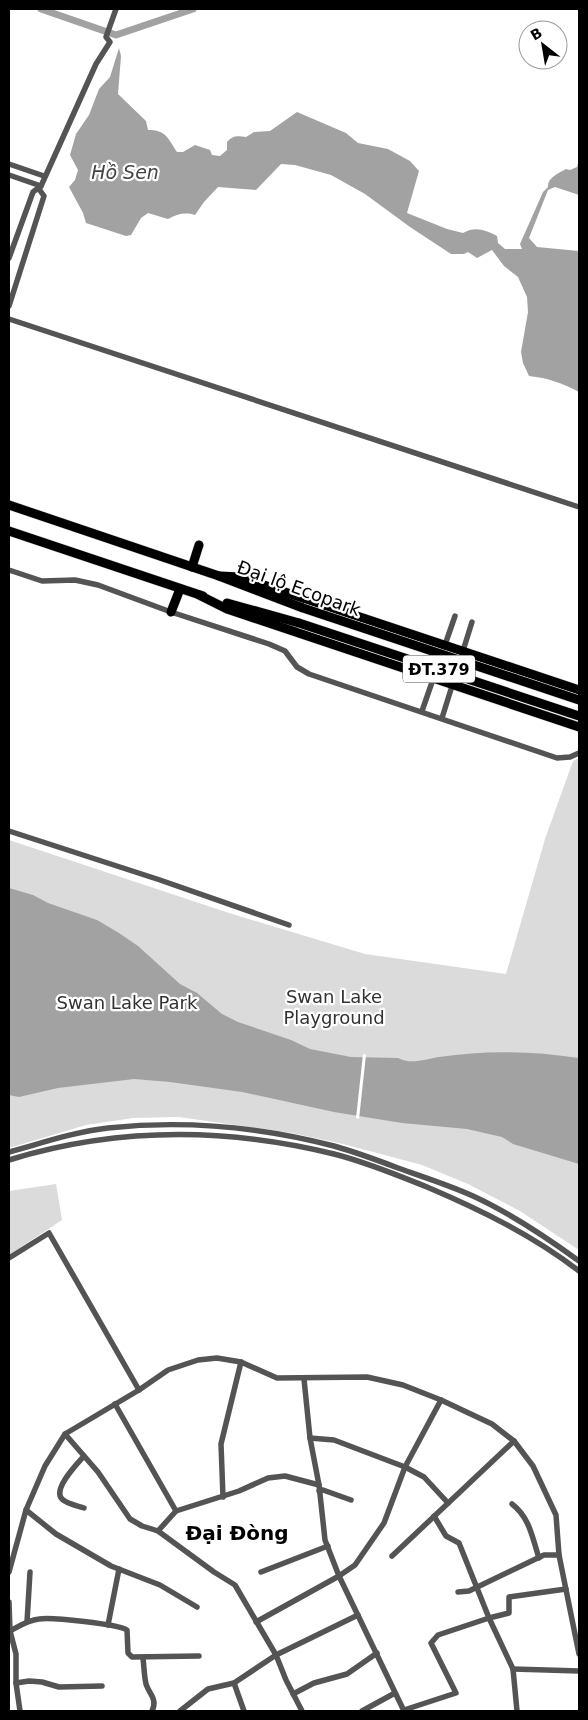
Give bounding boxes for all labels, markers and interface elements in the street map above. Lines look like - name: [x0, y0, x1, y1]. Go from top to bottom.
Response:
- north arrow: [518, 20, 568, 70]
- text: B: [528, 24, 545, 43]
- water label: Hồ Sen: [91, 161, 159, 183]
- street label: Đại lộ Ecopark: [234, 556, 364, 620]
- road number: ĐT.379: [403, 656, 475, 682]
- park label: Swan Lake Playground: [283, 986, 385, 1028]
- park label: Swan Lake Park: [57, 992, 198, 1013]
- district label: Đại Đòng: [185, 1521, 289, 1545]

